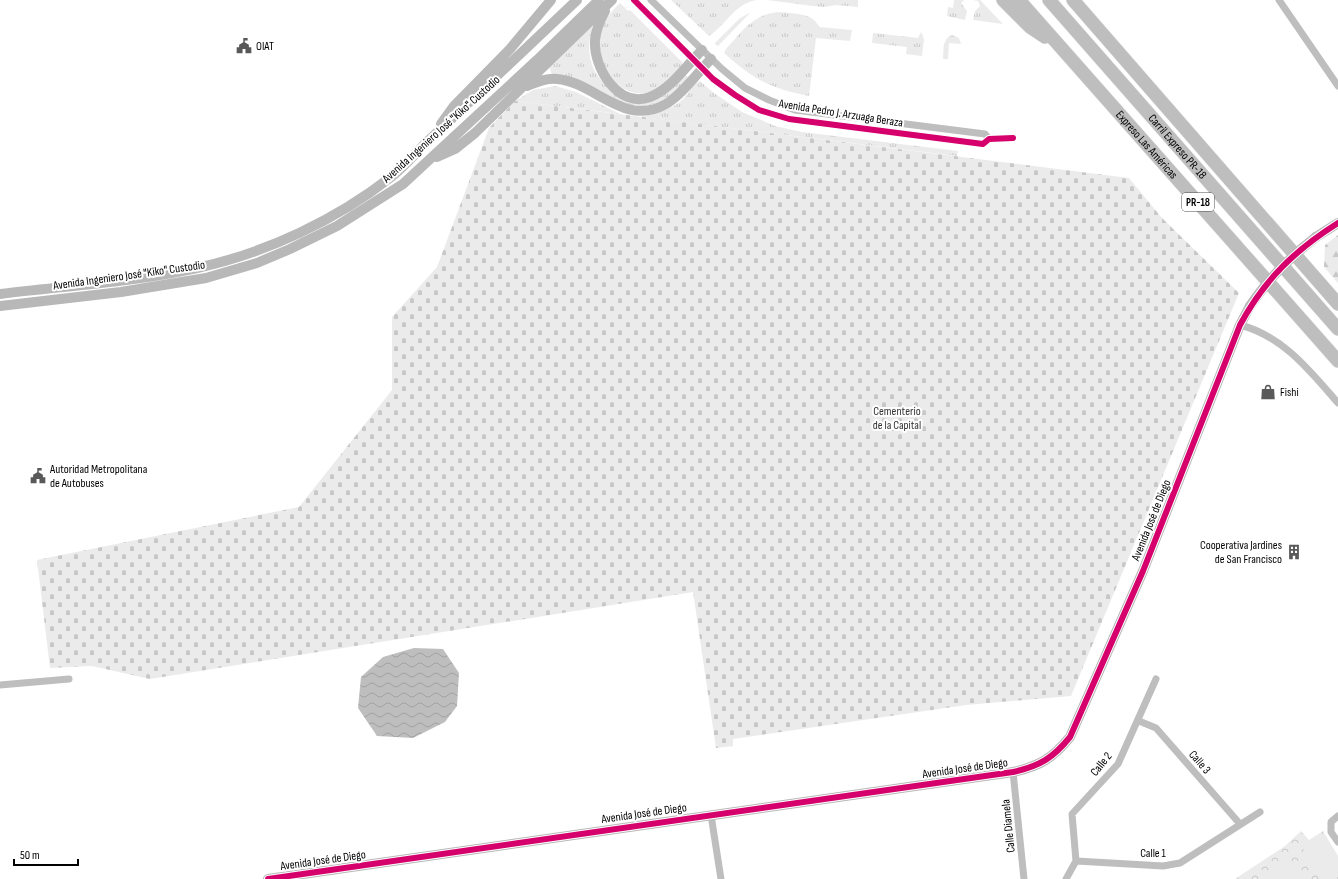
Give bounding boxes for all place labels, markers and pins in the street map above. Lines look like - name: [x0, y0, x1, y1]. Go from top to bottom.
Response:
- public building icon: OIAT: [235, 37, 253, 55]
- place label: OIAT: [256, 39, 274, 54]
- shop icon: Fishi: [1259, 383, 1277, 401]
- place label: Fishi: [1280, 385, 1299, 400]
- place label: Autoridad Metropolitana de Autobuses: [49, 462, 148, 491]
- public building icon: Autoridad Metropolitana de Autobuses: [29, 467, 47, 485]
- place label: Cooperativa Jardines de San Francisco: [1200, 538, 1282, 567]
- building icon: Cooperativa Jardines de San Francisco: [1285, 543, 1303, 561]

